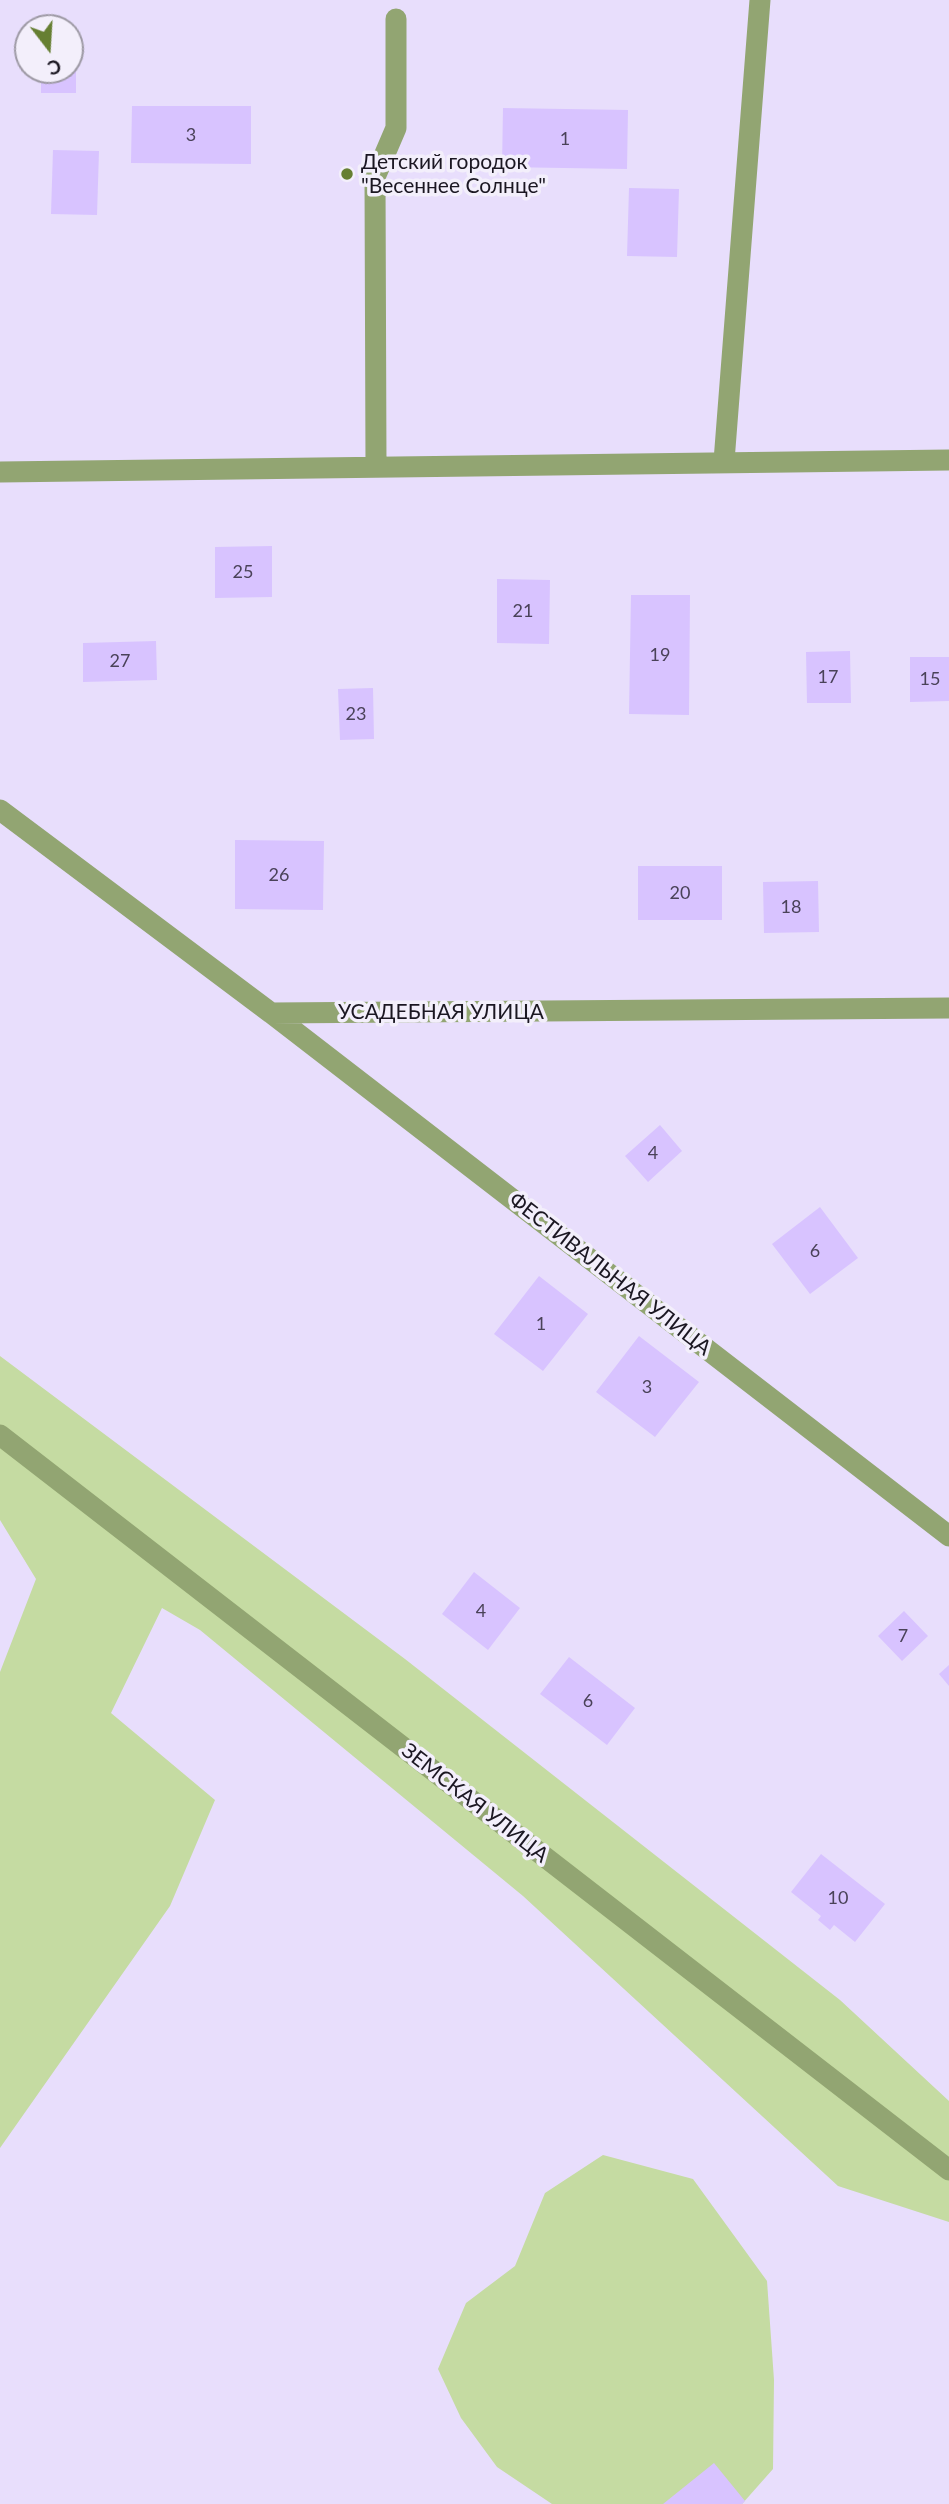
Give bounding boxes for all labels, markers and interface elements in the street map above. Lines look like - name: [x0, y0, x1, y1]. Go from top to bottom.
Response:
- north arrow: [14, 14, 84, 84]
- text: С: [45, 55, 64, 80]
- house number: 3: [186, 124, 196, 146]
- house number: 1: [560, 128, 570, 150]
- place label: Детский городок "Весеннее Солнце": [361, 149, 546, 199]
- marker: Детский городок "Весеннее Солнце": [339, 166, 355, 182]
- house number: 25: [233, 561, 253, 583]
- house number: 21: [513, 600, 533, 622]
- house number: 19: [650, 644, 670, 666]
- house number: 27: [110, 650, 130, 672]
- house number: 17: [818, 666, 838, 688]
- house number: 15: [920, 668, 940, 690]
- house number: 23: [346, 703, 366, 725]
- house number: 26: [269, 864, 289, 886]
- house number: 20: [670, 882, 690, 904]
- house number: 18: [781, 896, 801, 918]
- street label: УСАДЕБНАЯ УЛИЦА: [338, 999, 544, 1025]
- house number: 4: [648, 1142, 658, 1164]
- street label: ФЕСТИВАЛЬНАЯ УЛИЦА: [504, 1187, 716, 1361]
- house number: 6: [810, 1240, 820, 1262]
- house number: 1: [536, 1313, 546, 1335]
- house number: 3: [642, 1376, 652, 1398]
- house number: 4: [476, 1600, 486, 1622]
- house number: 7: [898, 1625, 908, 1647]
- house number: 6: [583, 1690, 593, 1712]
- street label: ЗЕМСКАЯ УЛИЦА: [397, 1738, 553, 1868]
- house number: 10: [828, 1887, 848, 1909]

